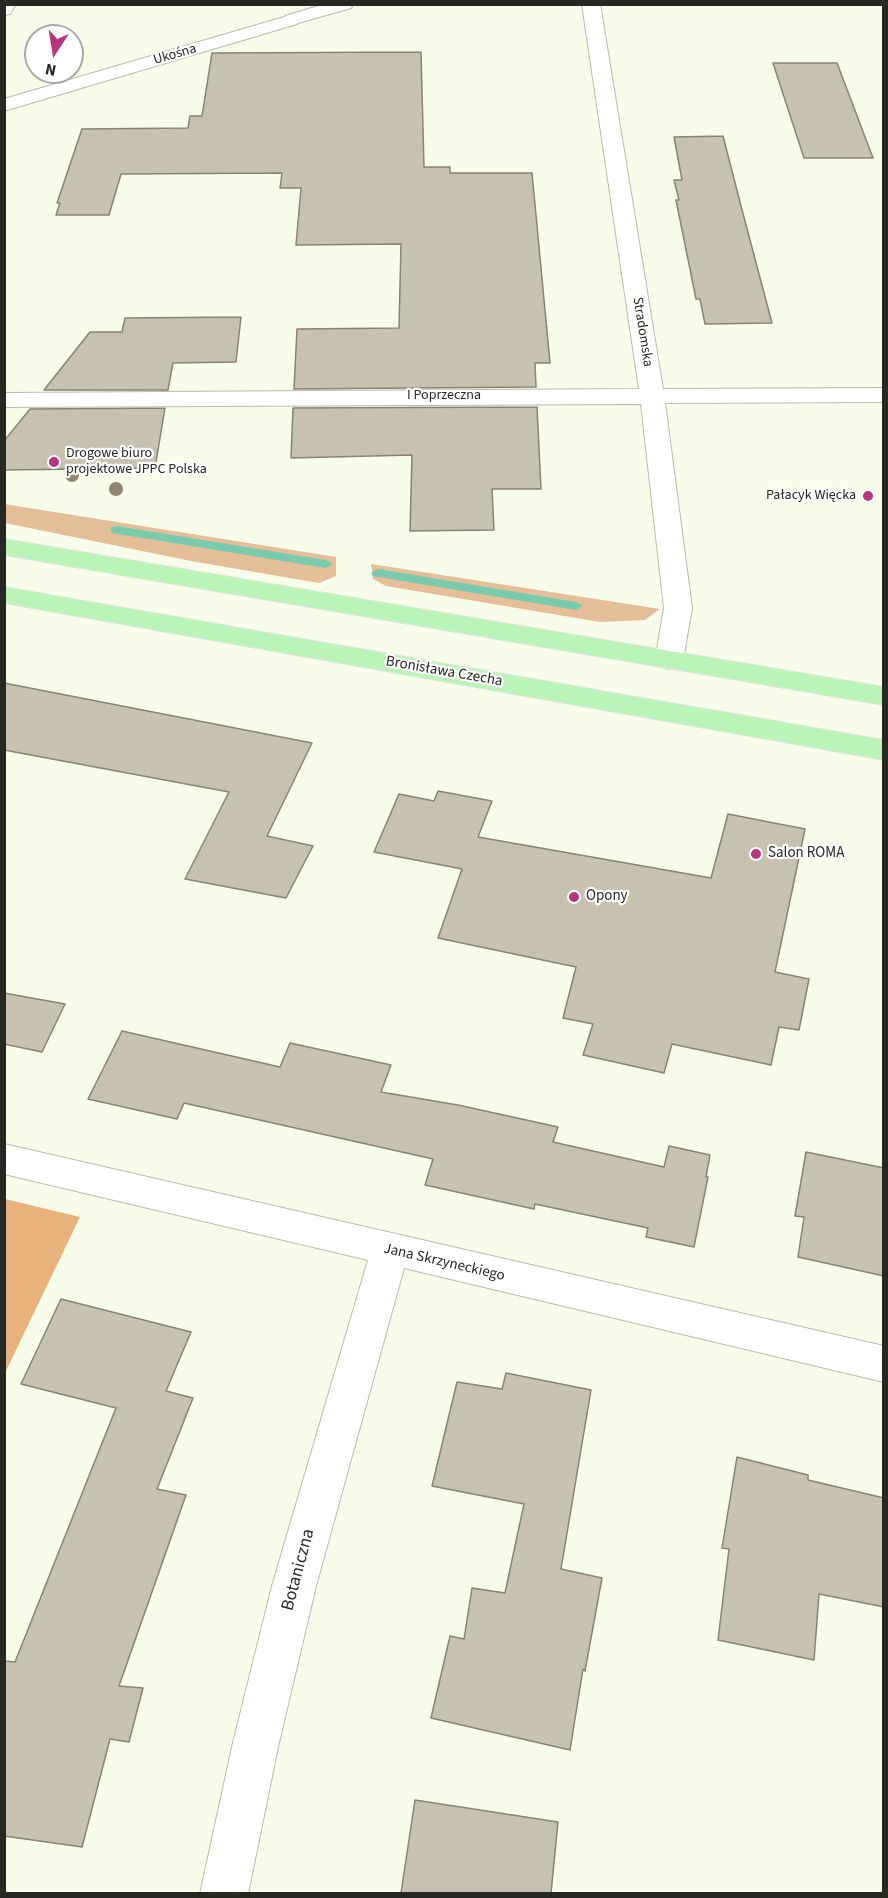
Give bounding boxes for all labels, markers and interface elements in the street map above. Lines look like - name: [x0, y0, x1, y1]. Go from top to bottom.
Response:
- north arrow: [24, 24, 84, 84]
- street label: Ukośna: [152, 41, 198, 69]
- text: N: [43, 58, 58, 82]
- street label: Stradomska: [628, 296, 656, 368]
- street label: I Poprzeczna: [407, 388, 481, 404]
- place label: Drogowe biuro projektowe JPPC Polska: [66, 446, 207, 478]
- marker: Drogowe biuro projektowe JPPC Polska: [47, 455, 61, 469]
- place label: Pałacyk Więcka: [766, 488, 856, 504]
- marker: Pałacyk Więcka: [861, 489, 875, 503]
- street label: Bronisława Czecha: [384, 653, 504, 691]
- place label: Salon ROMA: [768, 845, 844, 863]
- marker: Salon ROMA: [749, 847, 763, 861]
- place label: Opony: [586, 888, 628, 906]
- marker: Opony: [567, 890, 581, 904]
- street label: Jana Skrzyneckiego: [382, 1240, 506, 1286]
- street label: Botaniczna: [278, 1527, 320, 1613]

